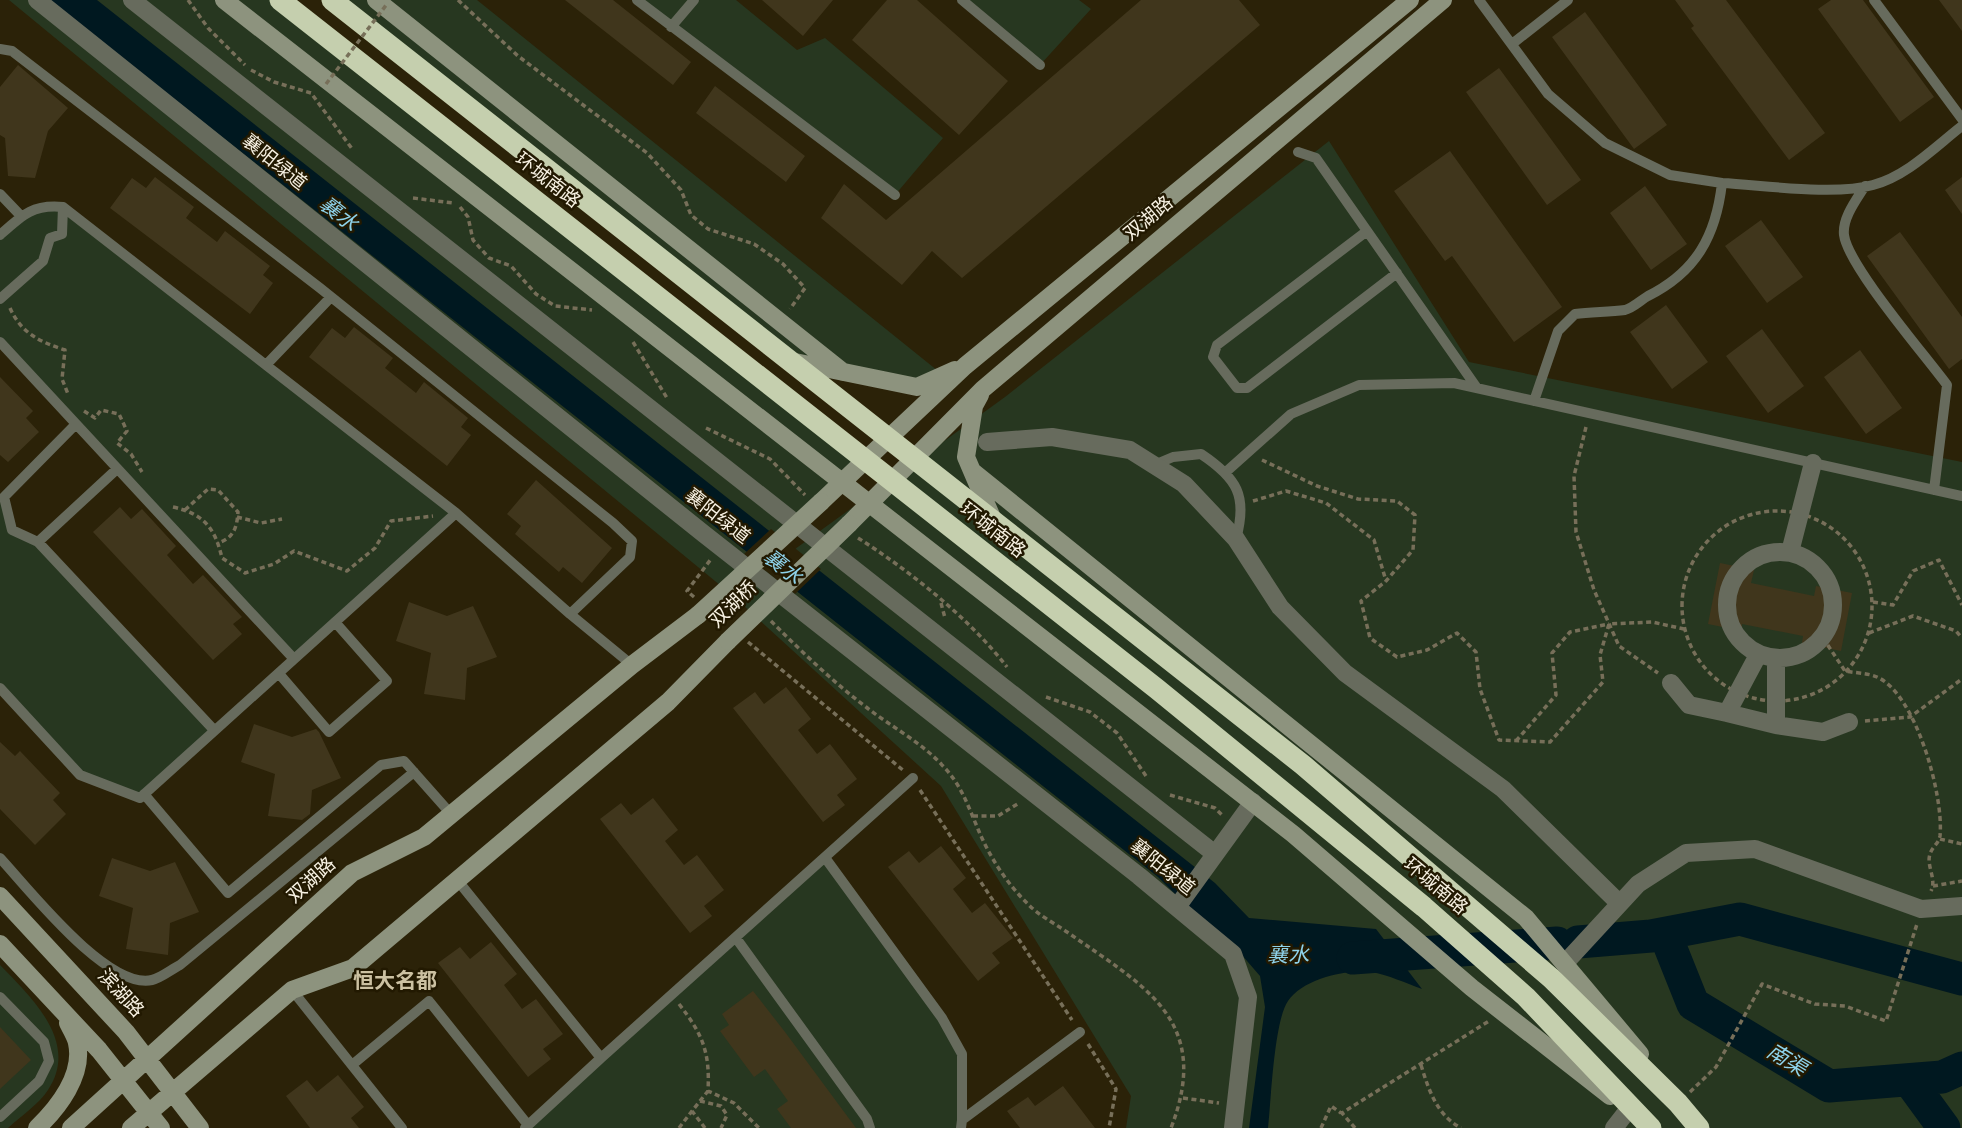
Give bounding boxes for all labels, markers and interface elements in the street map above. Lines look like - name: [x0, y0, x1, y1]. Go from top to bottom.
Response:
- street label: 襄阳绿道: [237, 130, 311, 196]
- street label: 环城南路: [510, 148, 584, 214]
- water label: 襄水: [313, 191, 364, 239]
- street label: 双湖路: [1119, 191, 1179, 247]
- street label: 襄阳绿道: [680, 484, 754, 550]
- street label: 环城南路: [955, 498, 1029, 564]
- water label: 襄水: [757, 544, 808, 592]
- street label: 双湖桥: [705, 577, 763, 633]
- street label: 襄阳绿道: [1125, 835, 1199, 901]
- street label: 双湖路: [283, 853, 341, 909]
- street label: 环城南路: [1398, 853, 1472, 921]
- water label: 襄水: [1267, 943, 1310, 970]
- street label: 滨湖路: [92, 965, 148, 1023]
- district label: 恒大名都: [353, 969, 437, 996]
- water label: 南渠: [1761, 1039, 1814, 1085]

